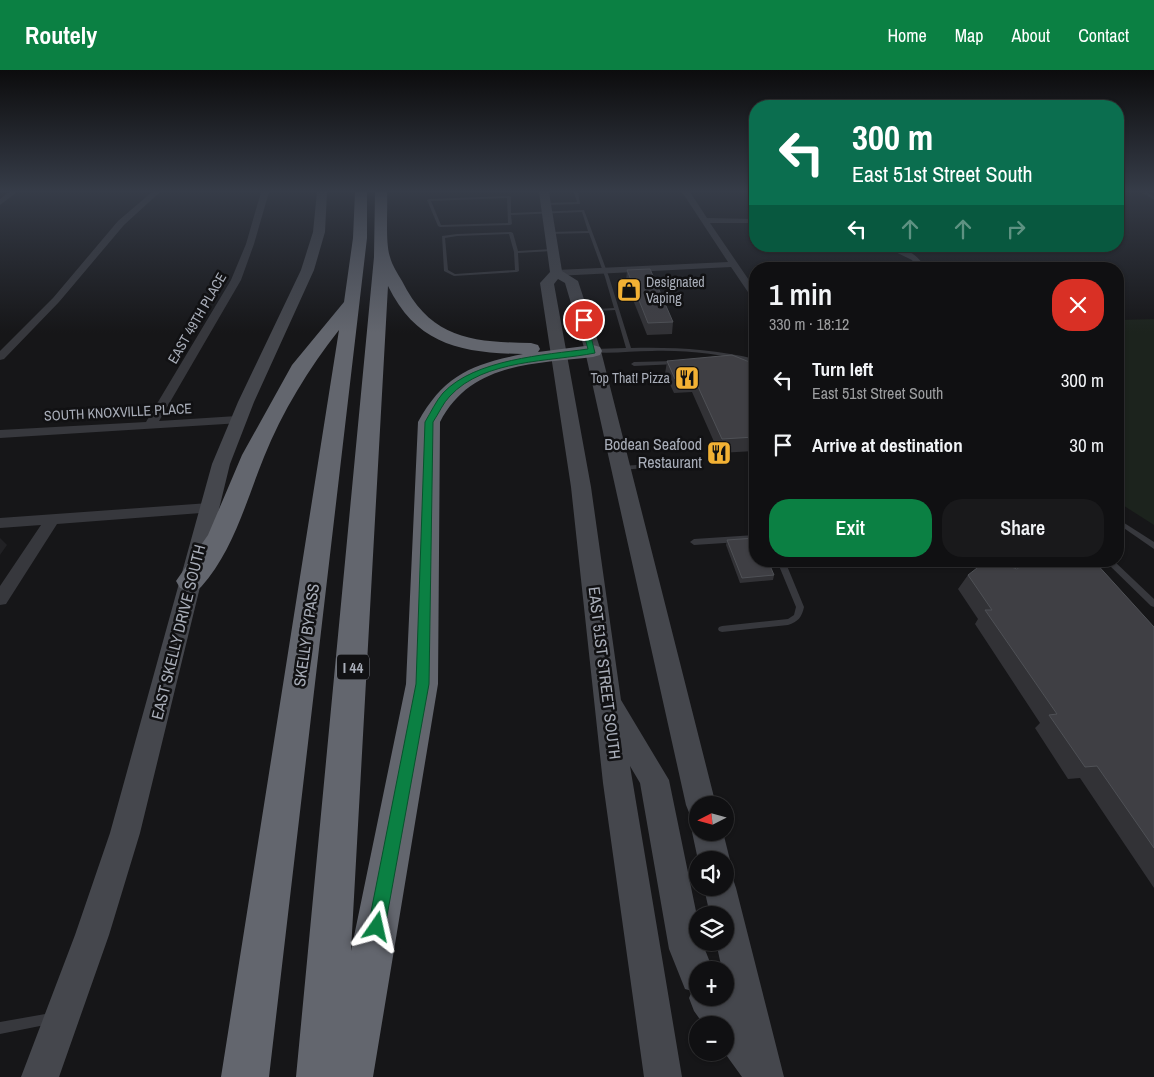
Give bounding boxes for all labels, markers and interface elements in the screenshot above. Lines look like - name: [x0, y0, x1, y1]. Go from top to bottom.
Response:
- text: Routely: [25, 19, 97, 51]
- text: Home: [887, 23, 927, 48]
- text: Map: [955, 23, 984, 48]
- text: About: [1012, 23, 1050, 48]
- text: Contact: [1078, 23, 1129, 48]
- text: 300 m: [852, 114, 933, 161]
- icon: left: [769, 120, 834, 185]
- text: East 51st Street South: [852, 159, 1033, 189]
- icon: left: [843, 215, 871, 243]
- icon: ahead: [896, 215, 924, 243]
- icon: ahead: [949, 215, 977, 243]
- icon: right: [1002, 215, 1030, 243]
- street label: EAST 49TH PLACE: [164, 269, 230, 367]
- place label: Designated Vaping: [646, 273, 705, 307]
- text: 1 min: [769, 274, 832, 314]
- shop icon: Designated Vaping: [616, 277, 642, 303]
- button: close: [1052, 279, 1104, 331]
- pin: [563, 299, 605, 341]
- icon: arrive: [570, 306, 598, 334]
- text: 330 m · 18:12: [769, 313, 849, 335]
- text: Turn left: [812, 356, 873, 382]
- restaurant icon: Top That! Pizza: [674, 365, 700, 391]
- icon: left: [769, 366, 797, 394]
- text: 300 m: [1061, 367, 1104, 393]
- place label: Top That! Pizza: [590, 369, 671, 387]
- text: East 51st Street South: [812, 382, 943, 404]
- street label: SOUTH KNOXVILLE PLACE: [44, 399, 192, 425]
- icon: arrive: [769, 431, 797, 459]
- text: Arrive at destination: [812, 432, 963, 458]
- text: 30 m: [1069, 432, 1104, 458]
- place label: Bodean Seafood Restaurant: [604, 433, 702, 473]
- restaurant icon: Bodean Seafood Restaurant: [706, 440, 732, 466]
- button: Exit: [769, 499, 932, 557]
- button: Share: [942, 499, 1104, 557]
- street label: EAST SKELLY DRIVE SOUTH: [146, 542, 210, 722]
- street label: SKELLY BYPASS: [288, 582, 324, 688]
- street label: EAST 51ST STREET SOUTH: [584, 586, 626, 760]
- road number: I 44: [337, 654, 369, 680]
- north arrow: [689, 796, 734, 841]
- map controls: [689, 796, 734, 1061]
- button: sound: [689, 851, 734, 896]
- position arrow: [350, 900, 402, 952]
- button: layers: [689, 906, 734, 951]
- button: +: [689, 961, 734, 1006]
- button: −: [689, 1016, 734, 1061]

